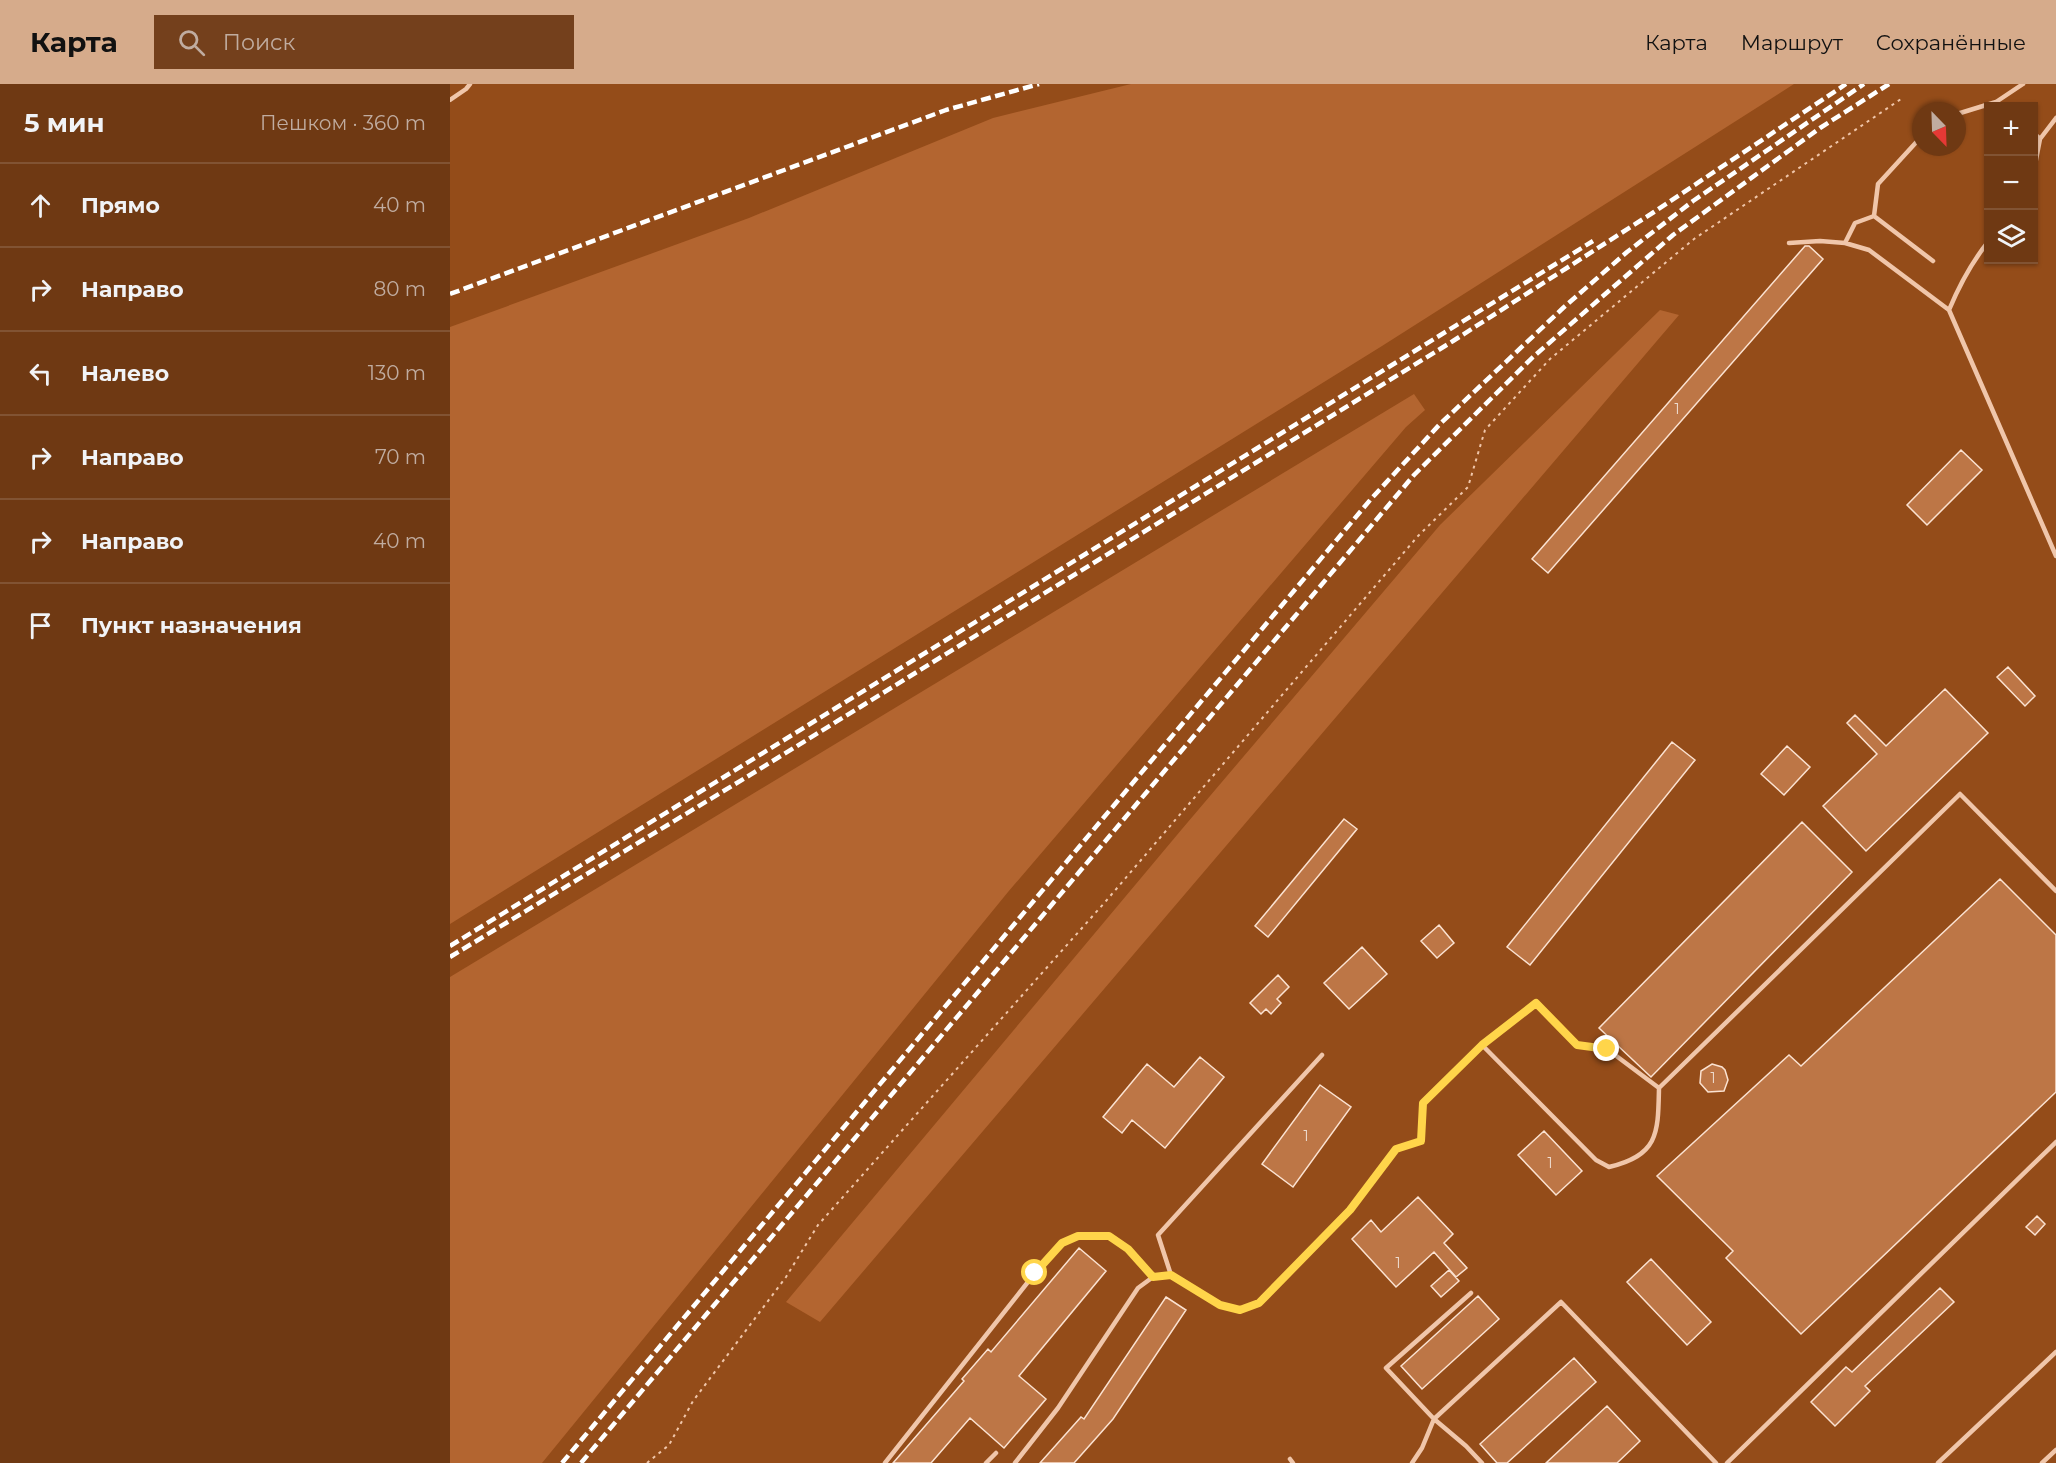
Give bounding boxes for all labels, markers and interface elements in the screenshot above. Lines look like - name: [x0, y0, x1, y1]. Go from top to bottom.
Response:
- search box: [154, 15, 574, 69]
- text: Карта: [30, 25, 118, 59]
- icon: search: [175, 26, 208, 59]
- text: Поиск: [223, 29, 295, 56]
- text: Карта: [1645, 30, 1708, 55]
- text: Маршрут: [1741, 30, 1843, 55]
- text: Сохранённые: [1876, 30, 2026, 55]
- north arrow: [1912, 102, 1966, 156]
- map controls: [1984, 102, 2038, 264]
- button: +: [1984, 102, 2038, 156]
- text: 5 мин: [24, 107, 105, 139]
- text: Пешком · 360 m: [260, 111, 426, 135]
- button: −: [1984, 156, 2038, 210]
- icon: ahead: [24, 189, 57, 222]
- text: Прямо: [81, 192, 160, 219]
- text: 40 m: [373, 193, 426, 217]
- button: layers: [1984, 210, 2038, 264]
- icon: right: [24, 273, 57, 306]
- text: Направо: [81, 276, 184, 303]
- text: 80 m: [374, 277, 426, 301]
- icon: left: [24, 357, 57, 390]
- text: Налево: [81, 360, 169, 387]
- text: 130 m: [368, 361, 426, 385]
- house number: 1: [1674, 400, 1680, 418]
- icon: right: [24, 441, 57, 474]
- text: Направо: [81, 444, 184, 471]
- text: 70 m: [375, 445, 426, 469]
- icon: right: [24, 525, 57, 558]
- text: Направо: [81, 528, 184, 555]
- text: 40 m: [373, 529, 426, 553]
- icon: arrive: [24, 609, 57, 642]
- text: Пункт назначения: [81, 612, 302, 639]
- route end: [1593, 1035, 1619, 1061]
- house number: 1: [1710, 1069, 1716, 1087]
- house number: 1: [1303, 1127, 1309, 1145]
- house number: 1: [1547, 1154, 1553, 1172]
- house number: 1: [1395, 1254, 1401, 1272]
- route start: [1021, 1259, 1047, 1285]

